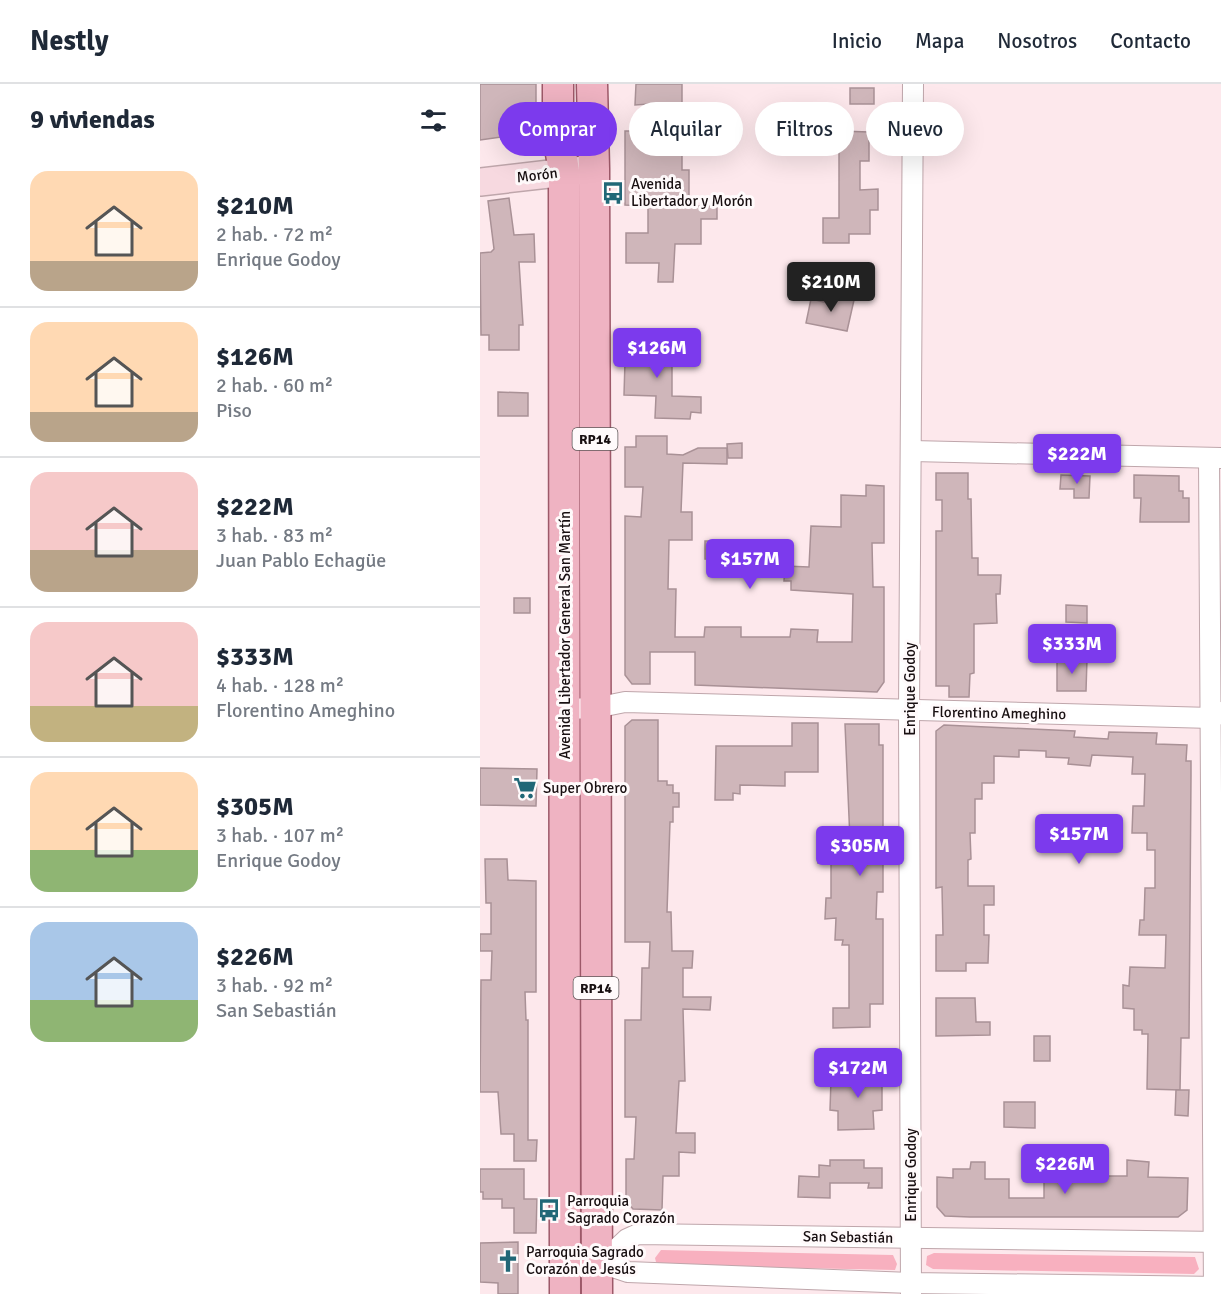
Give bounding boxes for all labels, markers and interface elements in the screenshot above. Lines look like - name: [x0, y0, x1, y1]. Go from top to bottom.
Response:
- text: Nestly: [30, 24, 109, 58]
- text: Inicio: [832, 28, 882, 54]
- text: Mapa: [915, 28, 964, 54]
- text: Nosotros: [997, 28, 1077, 54]
- text: Contacto: [1110, 28, 1191, 54]
- chip: Comprar: [498, 102, 617, 156]
- chip: Alquilar: [629, 102, 743, 156]
- chip: Filtros: [755, 102, 854, 156]
- chip: Nuevo: [866, 102, 964, 156]
- text: 9 viviendas: [30, 104, 155, 136]
- icon: filters: [417, 104, 450, 137]
- street label: Morón: [515, 164, 559, 186]
- place label: Avenida Libertador y Morón: [631, 175, 753, 210]
- bus stop icon: Avenida Libertador y Morón: [600, 180, 626, 206]
- text: $210M: [216, 190, 294, 222]
- icon: home: [78, 195, 150, 267]
- text: 2 hab. · 72 m²: [216, 222, 333, 247]
- text: Enrique Godoy: [216, 247, 341, 272]
- pin: $210M: [789, 262, 873, 313]
- text: $210M: [801, 269, 861, 294]
- pin: $126M: [615, 328, 699, 379]
- text: $126M: [627, 335, 687, 360]
- text: $126M: [216, 341, 294, 373]
- icon: home: [78, 346, 150, 418]
- text: 2 hab. · 60 m²: [216, 373, 333, 398]
- text: Piso: [216, 398, 252, 423]
- road number: RP14: [572, 428, 618, 450]
- pin: $222M: [1035, 434, 1119, 485]
- text: $222M: [1047, 441, 1107, 466]
- text: $222M: [216, 491, 294, 523]
- icon: home: [78, 496, 150, 568]
- street label: Avenida Libertador General San Martín: [556, 511, 574, 759]
- text: 3 hab. · 83 m²: [216, 523, 333, 548]
- pin: $157M: [708, 539, 792, 590]
- text: $157M: [720, 546, 780, 571]
- text: Juan Pablo Echagüe: [216, 548, 386, 573]
- pin: $333M: [1030, 624, 1114, 675]
- text: $333M: [1042, 631, 1102, 656]
- text: $333M: [216, 641, 294, 673]
- street label: Enrique Godoy: [901, 642, 919, 736]
- icon: home: [78, 646, 150, 718]
- text: 4 hab. · 128 m²: [216, 673, 344, 698]
- text: Florentino Ameghino: [216, 698, 395, 723]
- street label: Florentino Ameghino: [932, 703, 1066, 723]
- supermarket icon: Super Obrero: [512, 775, 538, 801]
- place label: Super Obrero: [543, 779, 628, 797]
- text: $305M: [216, 791, 294, 823]
- icon: home: [78, 796, 150, 868]
- pin: $157M: [1037, 814, 1121, 865]
- text: $157M: [1049, 821, 1109, 846]
- text: 3 hab. · 107 m²: [216, 823, 344, 848]
- pin: $305M: [818, 826, 902, 877]
- text: $305M: [830, 833, 890, 858]
- text: Enrique Godoy: [216, 848, 341, 873]
- text: $226M: [216, 941, 294, 973]
- icon: home: [78, 946, 150, 1018]
- text: 3 hab. · 92 m²: [216, 973, 333, 998]
- road number: RP14: [574, 977, 618, 999]
- text: San Sebastián: [216, 998, 337, 1023]
- pin: $172M: [816, 1048, 900, 1099]
- text: $172M: [828, 1055, 888, 1080]
- street label: Enrique Godoy: [902, 1128, 920, 1222]
- pin: $226M: [1023, 1144, 1107, 1195]
- text: $226M: [1035, 1151, 1095, 1176]
- place label: Parroquia Sagrado Corazón: [567, 1192, 675, 1227]
- bus stop icon: Parroquia Sagrado Corazón: [536, 1197, 562, 1223]
- street label: San Sebastián: [803, 1227, 893, 1247]
- place label: Parroquia Sagrado Corazón de Jesús: [526, 1243, 644, 1278]
- church icon: Parroquia Sagrado Corazón de Jesús: [495, 1248, 521, 1274]

